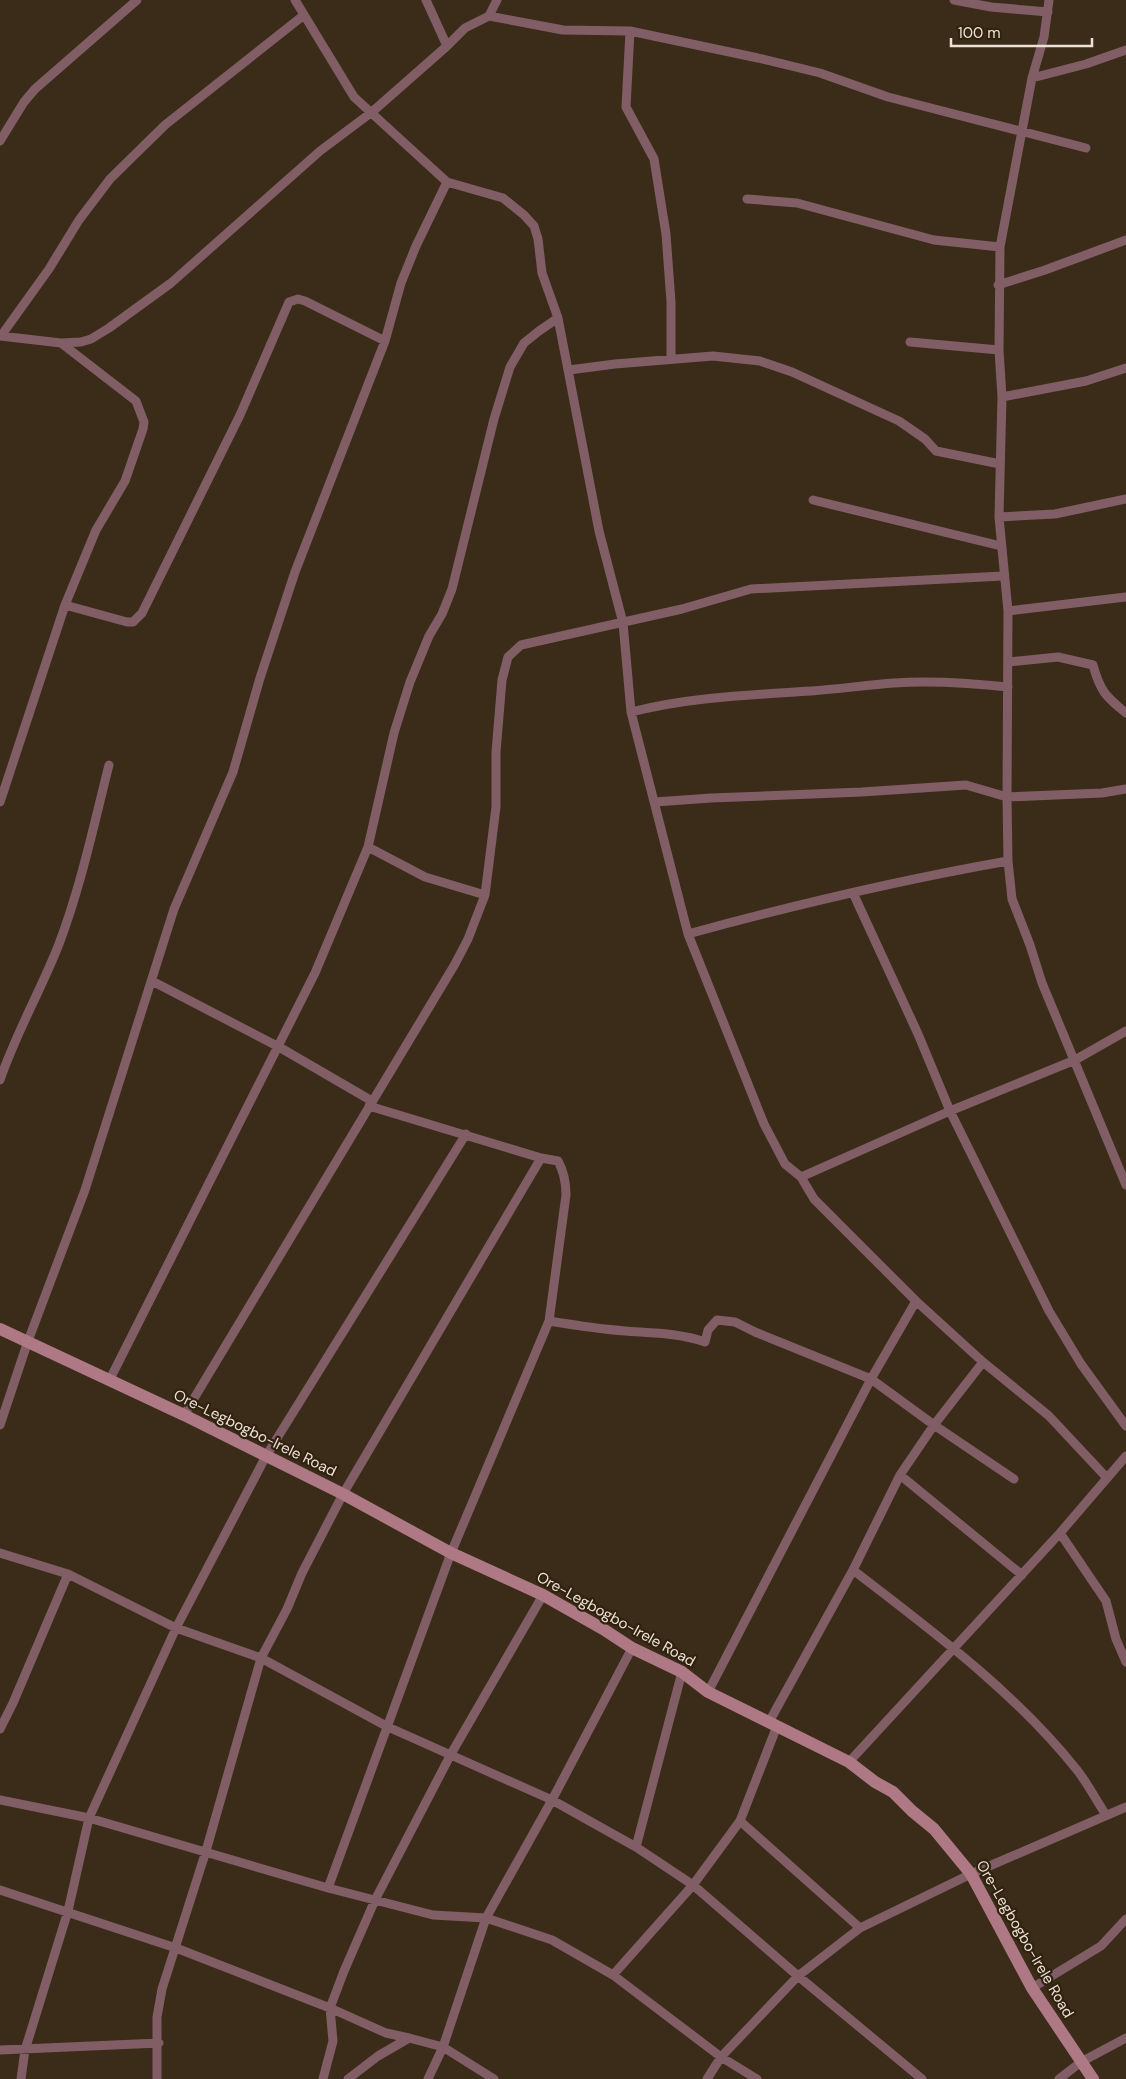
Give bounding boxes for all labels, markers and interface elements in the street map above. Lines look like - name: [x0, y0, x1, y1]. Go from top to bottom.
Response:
- scale bar: [951, 15, 1092, 47]
- text: 100 m: [958, 23, 1001, 43]
- street label: Ore-Legbogbo-Irele Road: [170, 1385, 340, 1481]
- street label: Ore-Legbogbo-Irele Road: [533, 1567, 699, 1671]
- street label: Ore-Legbogbo-Irele Road: [972, 1857, 1078, 2021]

